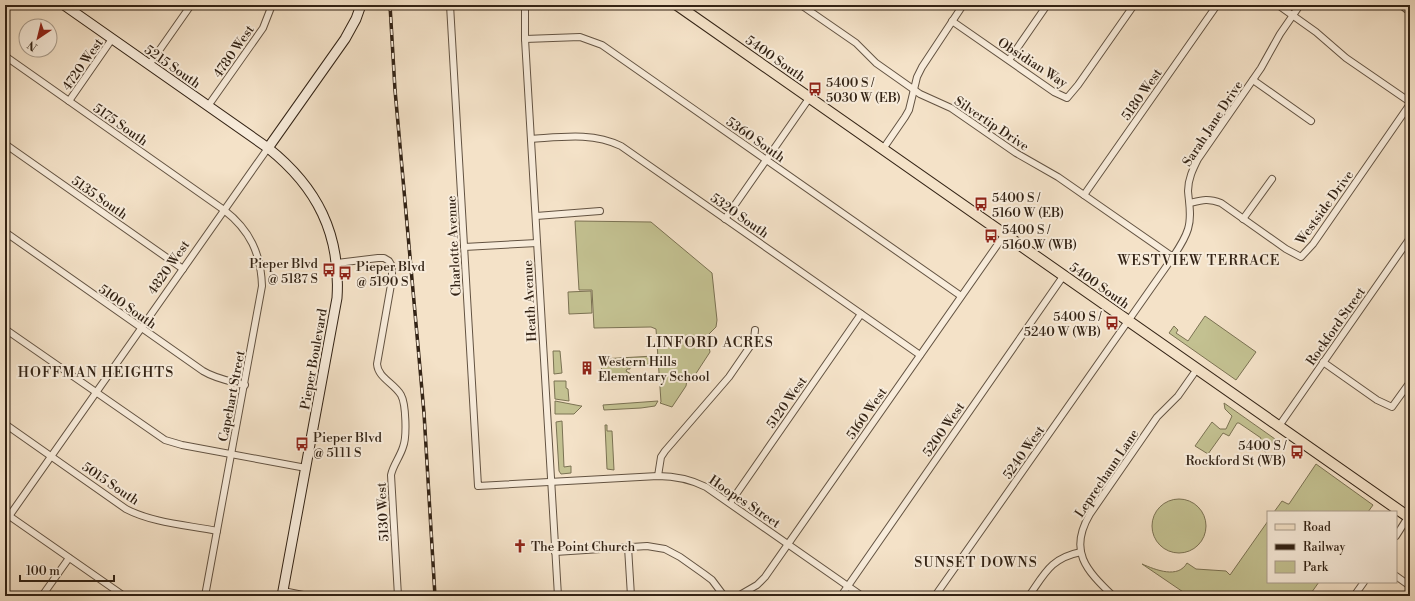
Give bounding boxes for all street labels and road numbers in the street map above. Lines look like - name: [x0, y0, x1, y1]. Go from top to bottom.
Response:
- street label: 4780 West: [210, 22, 258, 81]
- street label: 5400 South: [742, 32, 809, 86]
- street label: Obsidian Way: [995, 34, 1071, 92]
- street label: 4720 West: [59, 35, 107, 94]
- street label: 5215 South: [141, 42, 204, 92]
- street label: 5180 West: [1118, 65, 1166, 124]
- street label: Sarah Jane Drive: [1179, 77, 1247, 169]
- street label: Silvertip Drive: [951, 93, 1032, 155]
- street label: 5175 South: [90, 100, 151, 150]
- street label: 5360 South: [723, 114, 788, 166]
- street label: Westside Drive: [1292, 167, 1357, 249]
- street label: 5135 South: [68, 173, 131, 223]
- street label: 5320 South: [707, 190, 772, 242]
- street label: Charlotte Avenue: [443, 195, 465, 297]
- street label: 4820 West: [144, 237, 193, 298]
- street label: Heath Avenue: [520, 259, 540, 342]
- street label: 5400 South: [1066, 259, 1133, 313]
- street label: 5100 South: [95, 281, 160, 333]
- street label: Rockford Street: [1303, 284, 1369, 369]
- street label: Pieper Boulevard: [297, 307, 331, 411]
- street label: Capehart Street: [215, 349, 249, 443]
- street label: 5120 West: [763, 373, 811, 432]
- street label: 5160 West: [843, 384, 891, 442]
- street label: 5200 West: [919, 399, 968, 460]
- street label: 5240 West: [1000, 422, 1048, 482]
- street label: Leprechaun Lane: [1071, 426, 1142, 521]
- street label: 5015 South: [79, 459, 142, 509]
- street label: Hoopes Street: [706, 472, 784, 532]
- street label: 5130 West: [373, 482, 393, 542]

